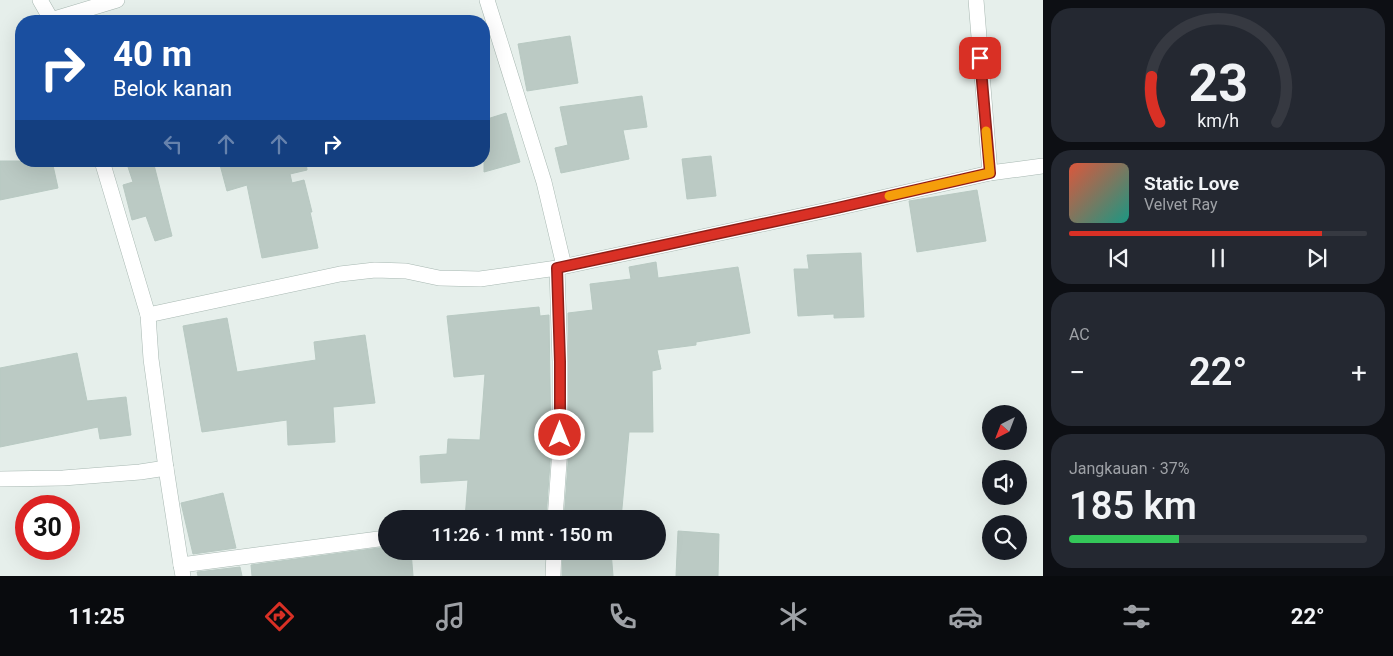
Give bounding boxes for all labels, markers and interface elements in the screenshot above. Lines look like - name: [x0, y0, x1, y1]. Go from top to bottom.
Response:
- text: 40 m: [113, 34, 192, 75]
- icon: right: [30, 35, 95, 100]
- pin: [959, 37, 1001, 79]
- icon: arrive: [966, 44, 994, 72]
- text: 23: [1188, 53, 1248, 114]
- text: Belok kanan: [113, 76, 232, 101]
- text: km/h: [1197, 110, 1239, 131]
- icon: left: [159, 130, 187, 158]
- icon: ahead: [212, 130, 240, 158]
- icon: ahead: [265, 130, 293, 158]
- icon: right: [318, 130, 346, 158]
- text: Static Love: [1144, 172, 1239, 195]
- text: Velvet Ray: [1144, 195, 1218, 214]
- icon: previous: [1105, 244, 1133, 272]
- icon: pause: [1204, 244, 1232, 272]
- icon: next: [1303, 244, 1331, 272]
- text: AC: [1069, 325, 1090, 344]
- text: 22°: [1189, 350, 1247, 394]
- text: −: [1069, 356, 1085, 389]
- text: +: [1351, 356, 1367, 389]
- north arrow: [982, 405, 1028, 450]
- map controls: [982, 405, 1027, 560]
- position arrow: [533, 408, 585, 460]
- text: Jangkauan · 37%: [1069, 459, 1189, 478]
- button: sound: [982, 460, 1027, 505]
- text: 185 km: [1069, 484, 1197, 528]
- speed limit sign: 30: [15, 495, 80, 560]
- button: search: [982, 515, 1027, 560]
- text: 11:26 · 1 mnt · 150 m: [431, 523, 613, 546]
- icon: directions: [262, 599, 297, 634]
- icon: music: [433, 599, 468, 634]
- icon: phone: [605, 599, 640, 634]
- icon: climate: [776, 599, 811, 634]
- icon: car: [948, 599, 983, 634]
- icon: filters: [1119, 599, 1154, 634]
- text: 11:25: [68, 604, 125, 629]
- text: 22°: [1291, 604, 1325, 629]

